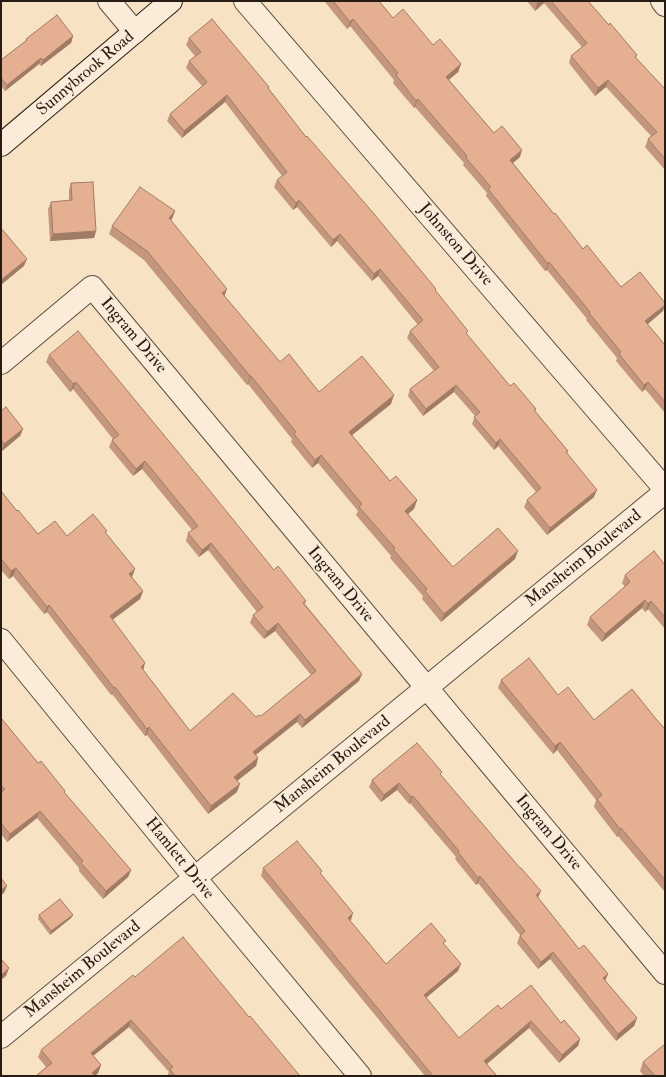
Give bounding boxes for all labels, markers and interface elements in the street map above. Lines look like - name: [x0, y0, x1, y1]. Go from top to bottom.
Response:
- street label: Sunnybrook Road: [33, 27, 139, 121]
- street label: Johnston Drive: [413, 199, 497, 291]
- street label: Ingram Drive: [95, 294, 171, 378]
- street label: Mansheim Boulevard: [522, 506, 646, 612]
- street label: Ingram Drive: [302, 543, 378, 627]
- street label: Mansheim Boulevard: [271, 712, 395, 818]
- street label: Ingram Drive: [510, 791, 586, 875]
- street label: Hamlett Drive: [140, 814, 218, 904]
- street label: Mansheim Boulevard: [21, 917, 145, 1023]

